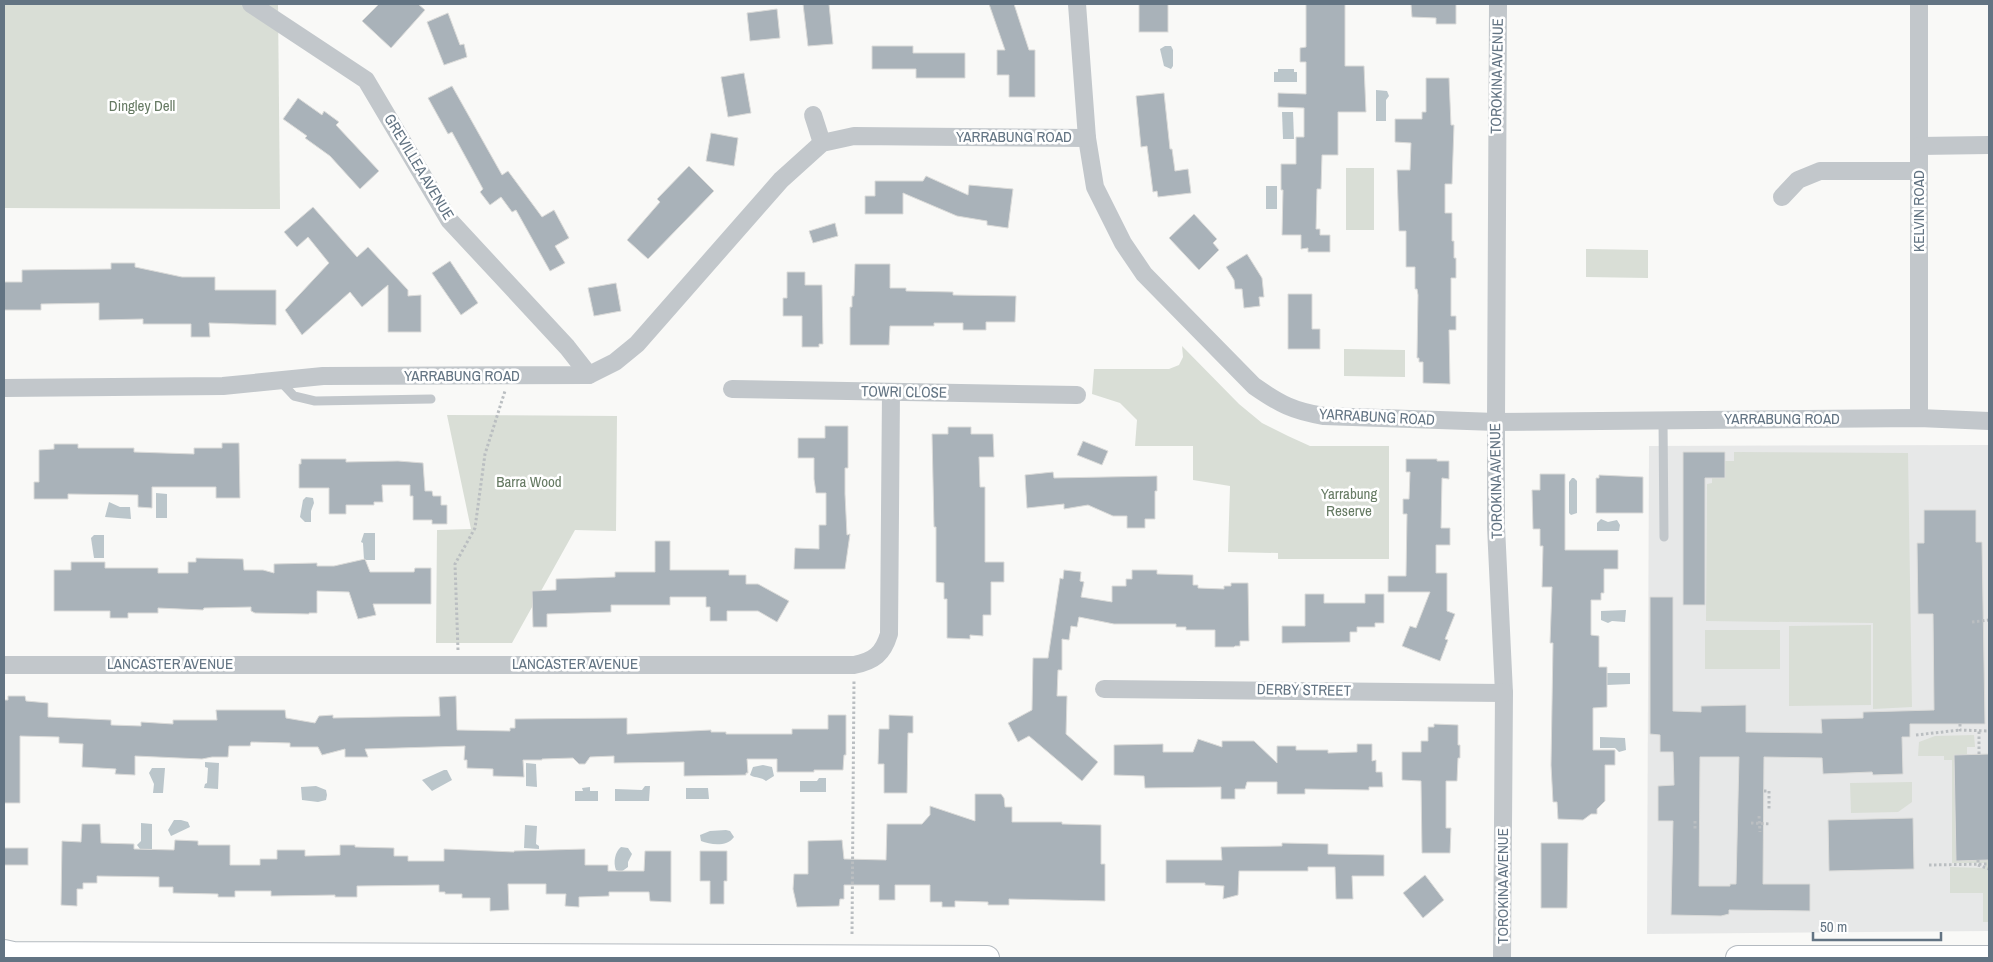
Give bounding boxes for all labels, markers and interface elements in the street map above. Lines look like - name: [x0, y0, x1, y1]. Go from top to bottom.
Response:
- street label: TOROKINA AVENUE: [1485, 18, 1508, 134]
- park label: Dingley Dell: [109, 95, 175, 116]
- street label: GREVILLEA AVENUE: [379, 110, 459, 224]
- street label: YARRABUNG ROAD: [956, 126, 1072, 147]
- street label: KELVIN ROAD: [1908, 170, 1929, 252]
- street label: YARRABUNG ROAD: [404, 365, 520, 386]
- street label: TOWRI CLOSE: [861, 380, 947, 403]
- street label: YARRABUNG ROAD: [1319, 403, 1436, 430]
- street label: YARRABUNG ROAD: [1724, 408, 1840, 429]
- street label: TOROKINA AVENUE: [1484, 423, 1507, 539]
- park label: Barra Wood: [496, 471, 562, 492]
- park label: Yarrabung Reserve: [1321, 483, 1377, 521]
- street label: LANCASTER AVENUE: [107, 653, 233, 674]
- street label: LANCASTER AVENUE: [512, 653, 638, 674]
- street label: DERBY STREET: [1257, 678, 1352, 701]
- street label: TOROKINA AVENUE: [1492, 828, 1513, 944]
- scale bar: [1813, 910, 1940, 942]
- text: 50 m: [1820, 916, 1847, 937]

